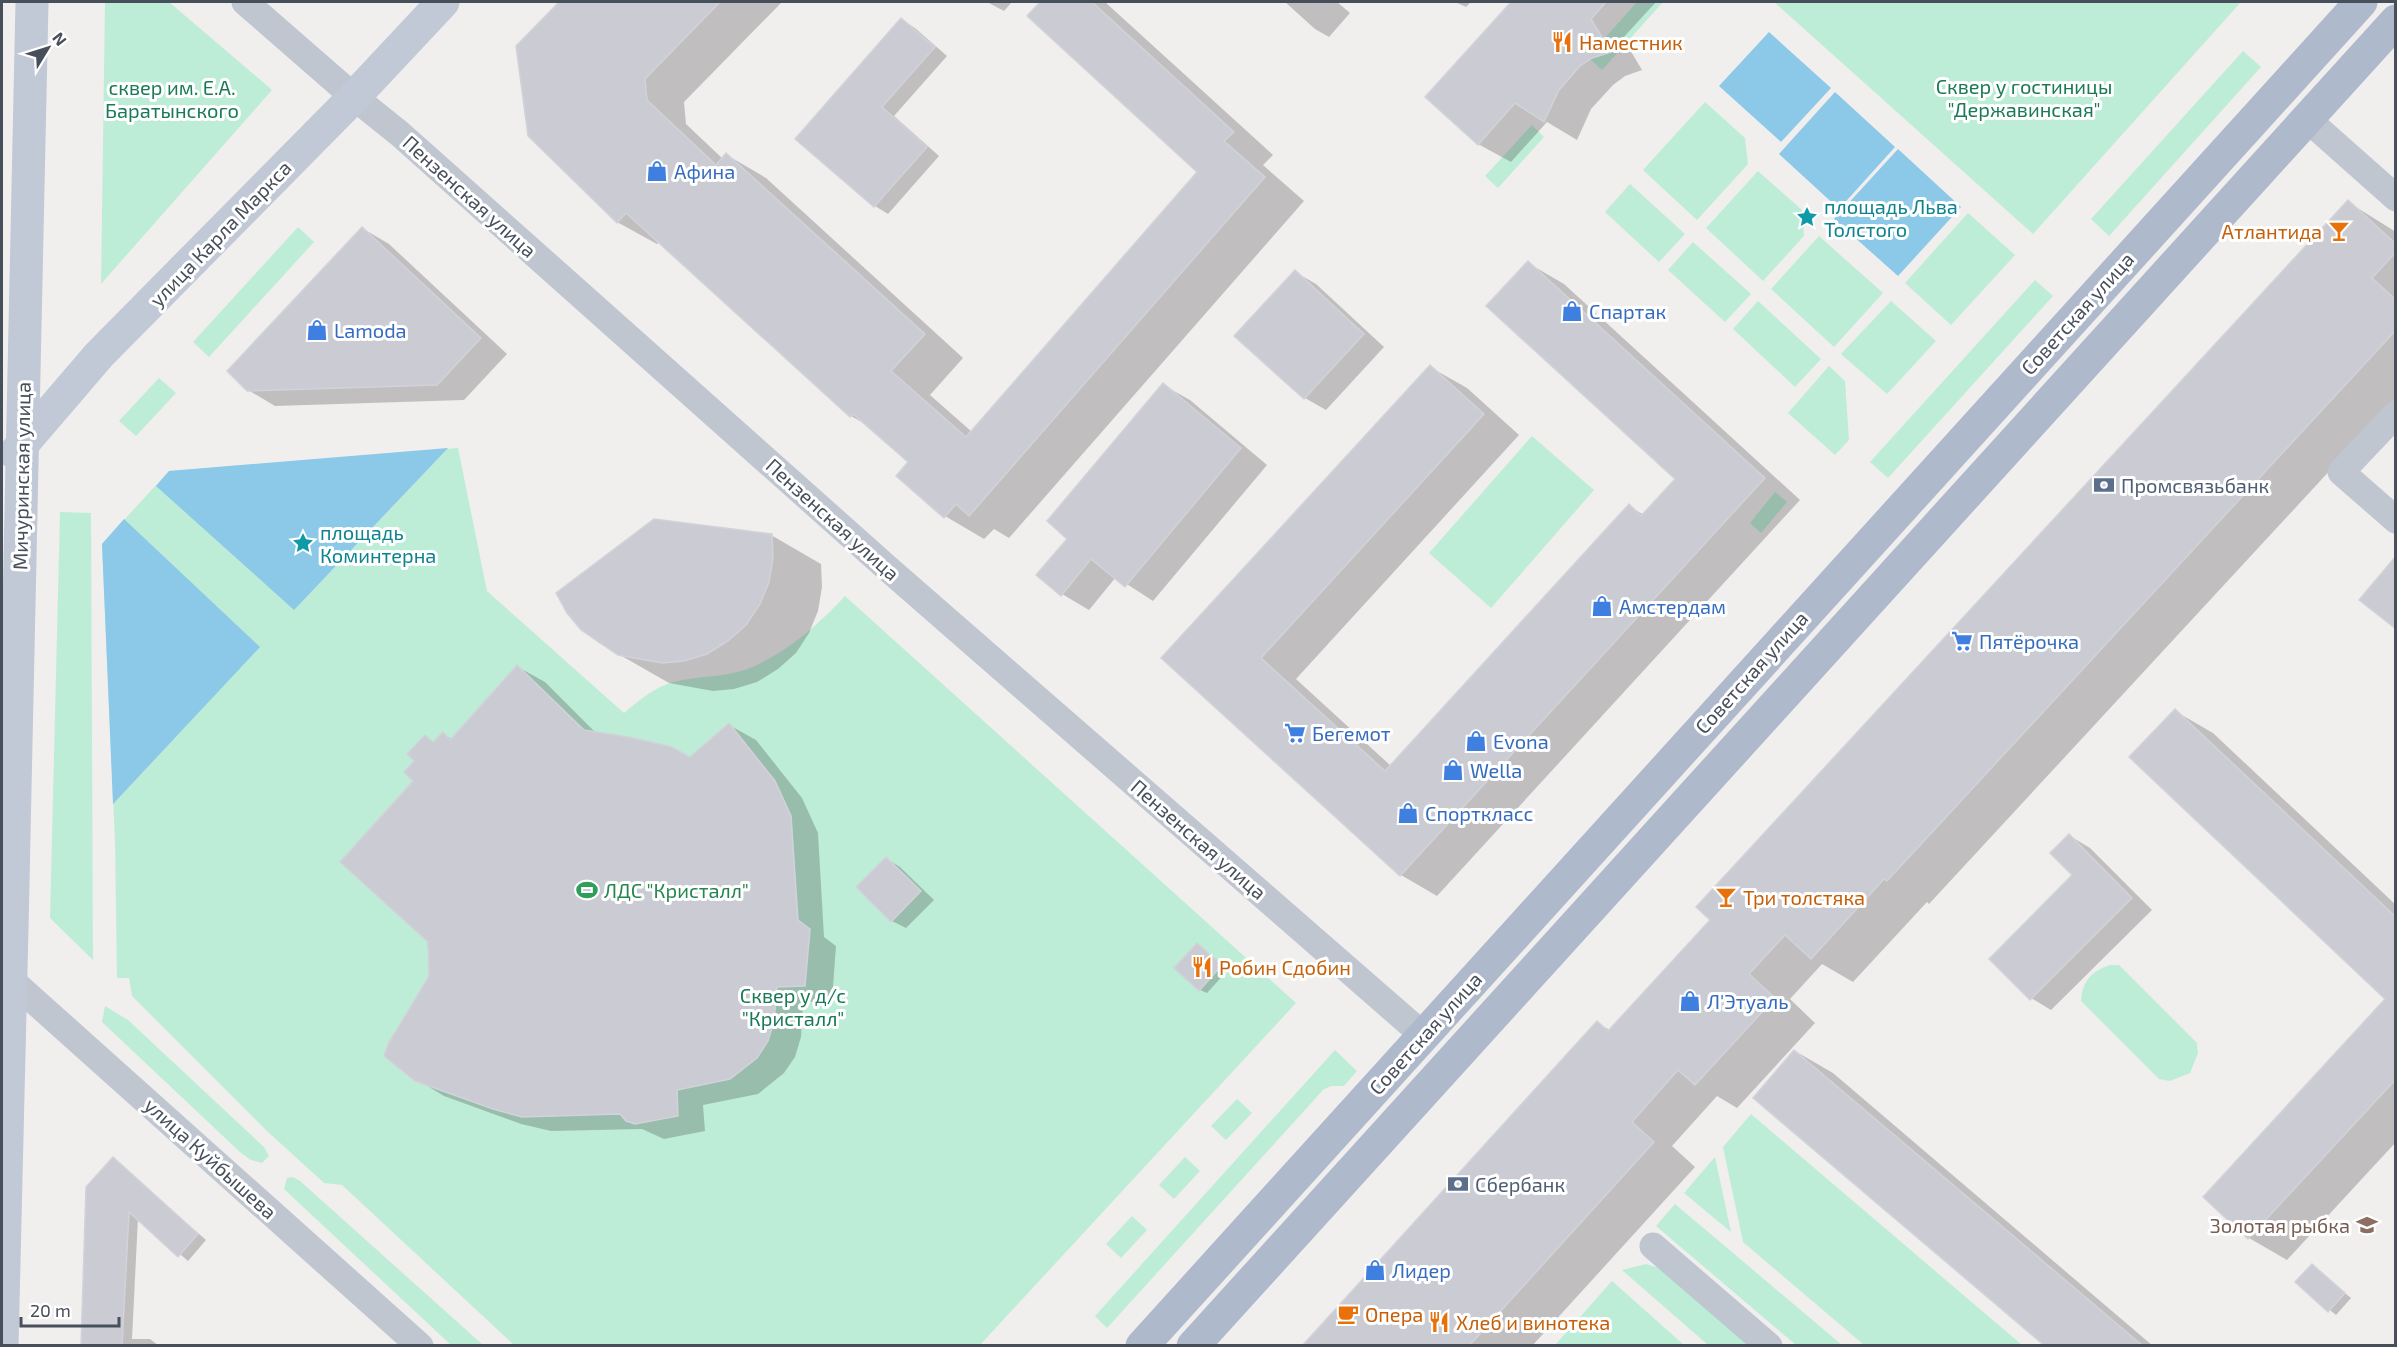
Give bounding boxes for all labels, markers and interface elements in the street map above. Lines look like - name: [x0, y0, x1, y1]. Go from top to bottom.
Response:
- north arrow: [18, 18, 78, 78]
- text: N: [49, 28, 71, 49]
- restaurant icon: Наместник: [1550, 30, 1574, 54]
- place label: Наместник: [1579, 30, 1683, 54]
- park label: Сквер у гостиницы "Державинская": [1936, 74, 2112, 121]
- park label: сквер им. Е.А. Баратынского: [105, 75, 239, 122]
- street label: Пензенская улица: [398, 130, 542, 263]
- street label: улица Карла Маркса: [144, 155, 297, 312]
- shop icon: Афина: [645, 159, 669, 183]
- place label: Афина: [674, 159, 735, 183]
- place label: площадь Льва Толстого: [1824, 194, 1958, 241]
- place icon: площадь Льва Толстого: [1795, 205, 1819, 229]
- place label: Атлантида: [2222, 219, 2322, 243]
- bar icon: Атлантида: [2327, 219, 2351, 243]
- street label: Советская улица: [2016, 247, 2139, 380]
- shop icon: Спартак: [1560, 299, 1584, 323]
- place label: Спартак: [1589, 299, 1666, 323]
- shop icon: Lamoda: [305, 318, 329, 342]
- place label: Lamoda: [334, 318, 407, 342]
- street label: Мичуринская улица: [7, 382, 36, 570]
- street label: Пензенская улица: [761, 453, 905, 586]
- bank icon: Промсвязьбанк: [2092, 473, 2116, 497]
- place label: Промсвязьбанк: [2121, 473, 2270, 497]
- place label: площадь Коминтерна: [320, 520, 436, 567]
- place icon: площадь Коминтерна: [291, 531, 315, 555]
- shop icon: Амстердам: [1590, 594, 1614, 618]
- place label: Амстердам: [1619, 594, 1726, 618]
- street label: Советская улица: [1690, 606, 1813, 739]
- supermarket icon: Пятёрочка: [1950, 629, 1974, 653]
- place label: Пятёрочка: [1979, 629, 2079, 653]
- supermarket icon: Бегемот: [1283, 721, 1307, 745]
- place label: Бегемот: [1312, 721, 1391, 745]
- shop icon: Evona: [1464, 729, 1488, 753]
- place label: Evona: [1493, 729, 1549, 753]
- shop icon: Wella: [1441, 758, 1465, 782]
- place label: Wella: [1470, 758, 1522, 782]
- street label: Пензенская улица: [1126, 774, 1271, 905]
- shop icon: Спорткласс: [1396, 801, 1420, 825]
- place label: Спорткласс: [1425, 801, 1533, 825]
- sports icon: ЛДС "Кристалл": [575, 878, 599, 902]
- place label: ЛДС "Кристалл": [604, 878, 749, 902]
- bar icon: Три толстяка: [1714, 885, 1738, 909]
- place label: Три толстяка: [1743, 885, 1865, 909]
- restaurant icon: Робин Сдобин: [1190, 955, 1214, 979]
- place label: Робин Сдобин: [1219, 955, 1351, 979]
- street label: Советская улица: [1364, 967, 1487, 1100]
- park label: Сквер у д/с "Кристалл": [740, 983, 846, 1030]
- shop icon: Л'Этуаль: [1678, 989, 1702, 1013]
- place label: Л'Этуаль: [1707, 989, 1789, 1014]
- street label: улица Куйбышева: [139, 1092, 282, 1224]
- bank icon: Сбербанк: [1446, 1172, 1470, 1196]
- place label: Сбербанк: [1475, 1172, 1566, 1196]
- place label: Золотая рыбка: [2210, 1213, 2350, 1237]
- school or university icon: Золотая рыбка: [2355, 1213, 2379, 1237]
- shop icon: Лидер: [1363, 1258, 1387, 1282]
- place label: Лидер: [1392, 1258, 1451, 1282]
- scale bar: [21, 1290, 118, 1328]
- text: 20 m: [30, 1299, 71, 1321]
- cafe icon: Опера: [1336, 1302, 1360, 1326]
- place label: Опера: [1365, 1302, 1423, 1326]
- restaurant icon: Хлеб и винотека: [1427, 1310, 1451, 1334]
- place label: Хлеб и винотека: [1456, 1310, 1610, 1334]

